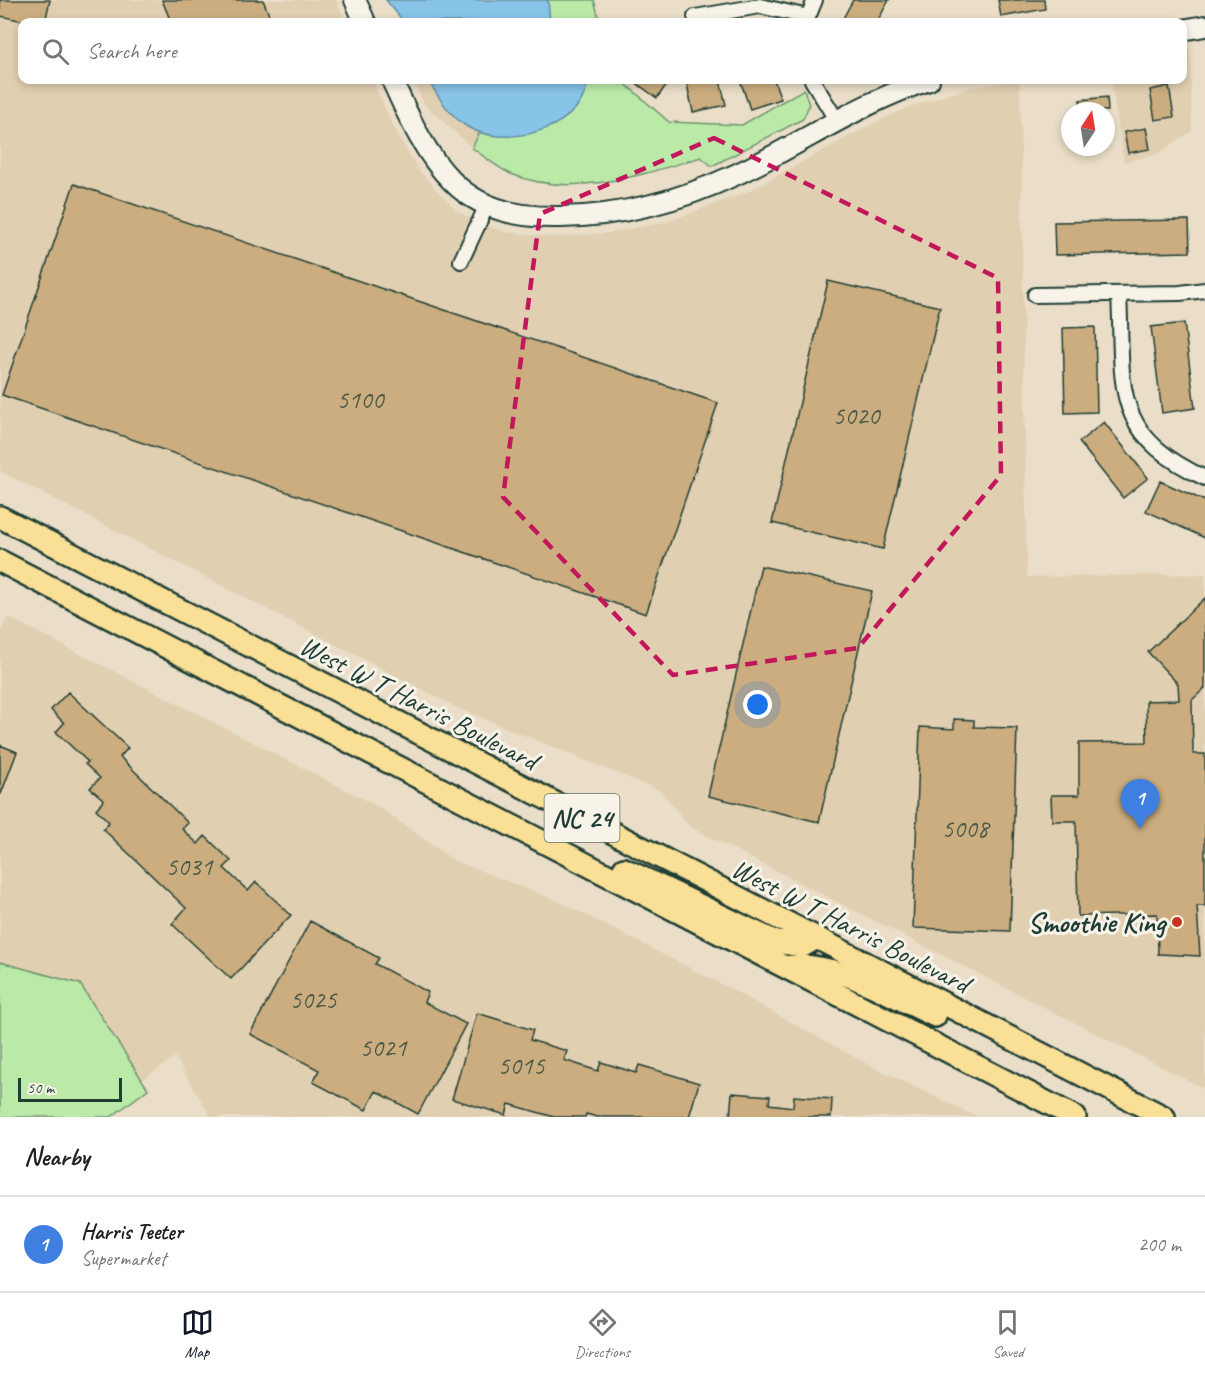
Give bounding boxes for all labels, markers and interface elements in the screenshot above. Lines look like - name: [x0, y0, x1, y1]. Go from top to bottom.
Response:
- search box: [18, 18, 1187, 84]
- icon: search: [39, 35, 72, 68]
- text: Search here: [87, 37, 177, 65]
- north arrow: [1061, 102, 1115, 156]
- house number: 5100: [337, 383, 386, 416]
- house number: 5020: [833, 399, 882, 432]
- street label: West W T Harris Boulevard: [294, 627, 547, 779]
- your location: [743, 690, 772, 719]
- pin: 1: [1120, 780, 1160, 829]
- road number: NC 24: [544, 794, 620, 842]
- house number: 5008: [942, 812, 991, 845]
- house number: 5031: [166, 850, 214, 883]
- street label: West W T Harris Boulevard: [726, 850, 979, 1002]
- place label: Smoothie King: [1028, 905, 1168, 940]
- marker: Smoothie King: [1170, 915, 1184, 929]
- house number: 5025: [290, 983, 338, 1016]
- house number: 5021: [360, 1031, 408, 1064]
- house number: 5015: [498, 1049, 546, 1082]
- scale bar: [18, 1075, 122, 1102]
- text: 50 m: [27, 1078, 54, 1098]
- text: Nearby: [24, 1140, 89, 1173]
- text: Harris Teeter: [81, 1218, 183, 1246]
- text: 1: [39, 1232, 48, 1257]
- text: 200 m: [1138, 1232, 1181, 1257]
- text: Supermarket: [81, 1246, 166, 1271]
- tab: Map: [181, 1306, 214, 1362]
- tab: Directions: [575, 1306, 630, 1362]
- tab: Saved: [991, 1306, 1024, 1362]

